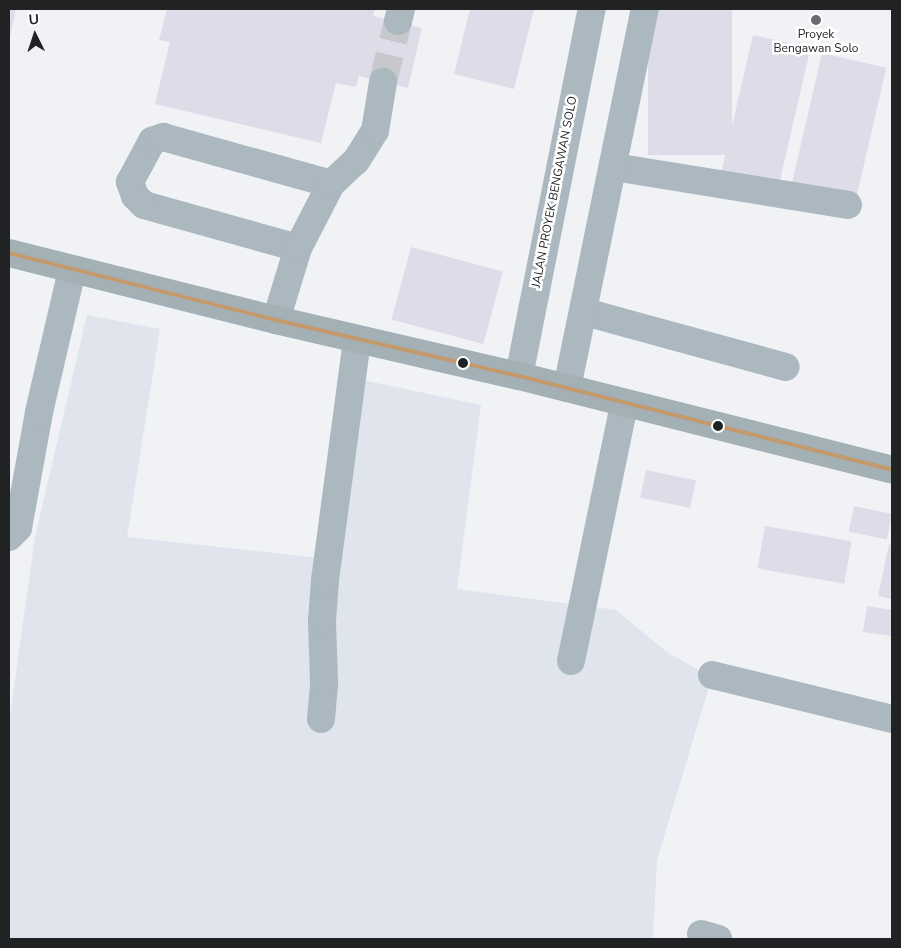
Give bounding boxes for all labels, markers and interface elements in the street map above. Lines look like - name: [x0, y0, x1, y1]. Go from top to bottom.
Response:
- north arrow: [10, 10, 60, 60]
- text: U: [28, 10, 40, 29]
- marker: Proyek Bengawan Solo: [810, 14, 822, 26]
- place label: Proyek Bengawan Solo: [773, 28, 859, 56]
- street label: JALAN PROYEK BENGAWAN SOLO: [529, 95, 581, 289]
- unlabelled marker: [458, 358, 468, 368]
- unlabelled marker: [713, 421, 723, 431]

